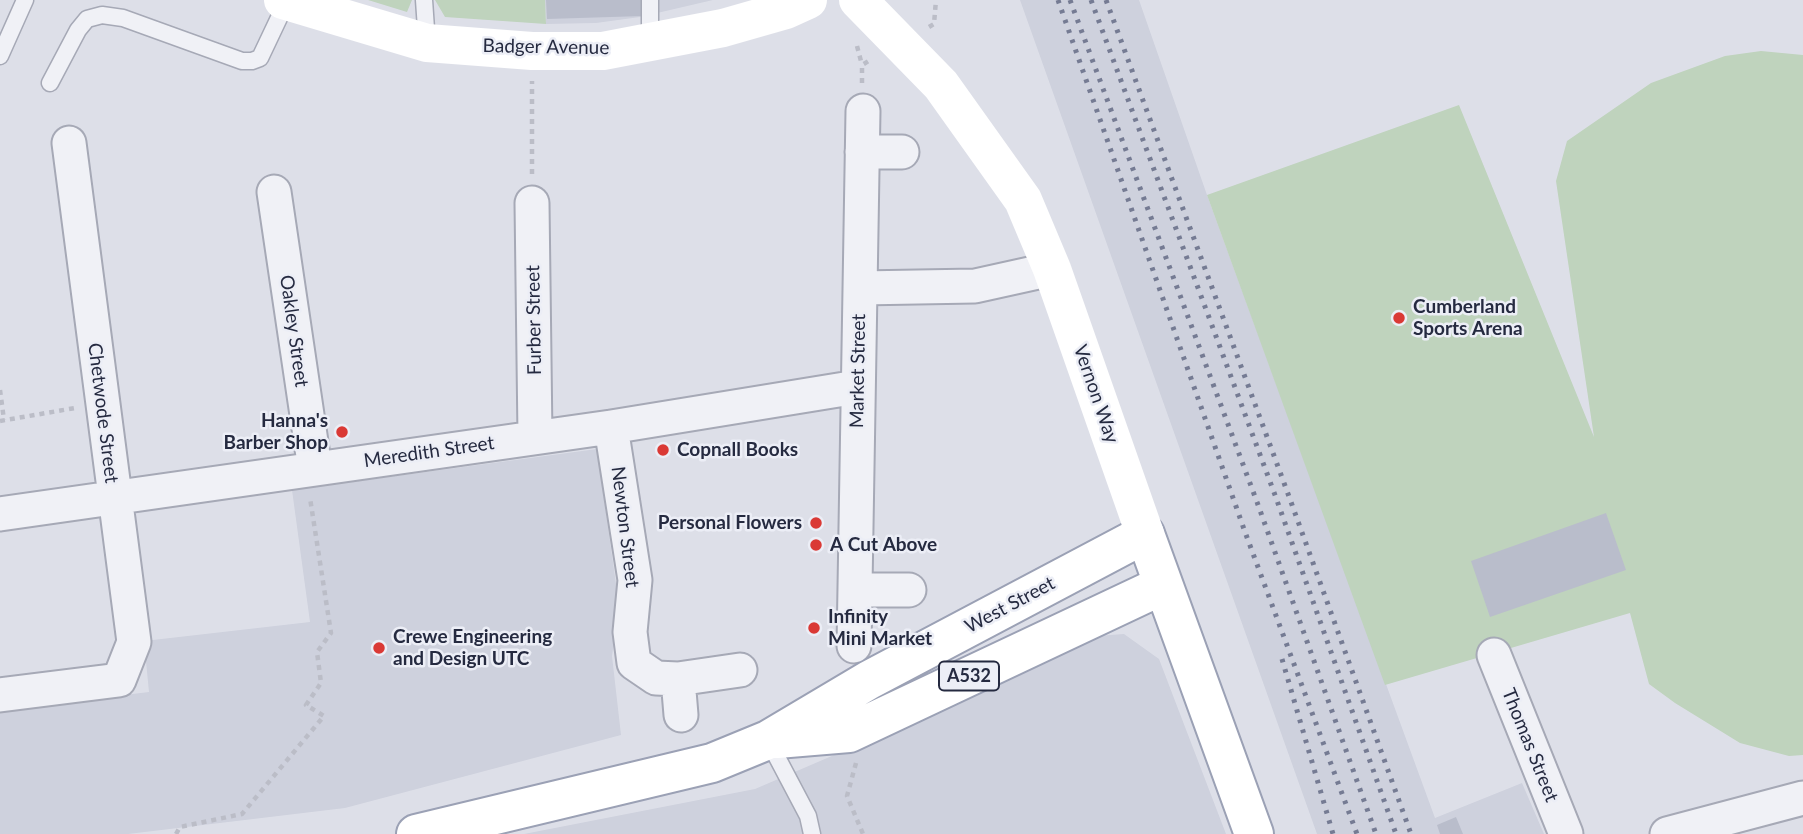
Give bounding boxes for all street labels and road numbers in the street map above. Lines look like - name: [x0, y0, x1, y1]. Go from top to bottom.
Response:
- street label: Badger Avenue: [482, 34, 610, 60]
- street label: Furber Street: [522, 265, 546, 375]
- street label: Oakley Street: [275, 273, 313, 389]
- street label: Market Street: [846, 314, 870, 428]
- street label: Chetwode Street: [83, 342, 123, 484]
- street label: Vernon Way: [1068, 342, 1124, 446]
- street label: Meredith Street: [362, 432, 496, 472]
- street label: Newton Street: [606, 465, 644, 589]
- street label: West Street: [961, 572, 1059, 638]
- road number: A532: [939, 662, 999, 690]
- street label: Thomas Street: [1497, 685, 1563, 805]

